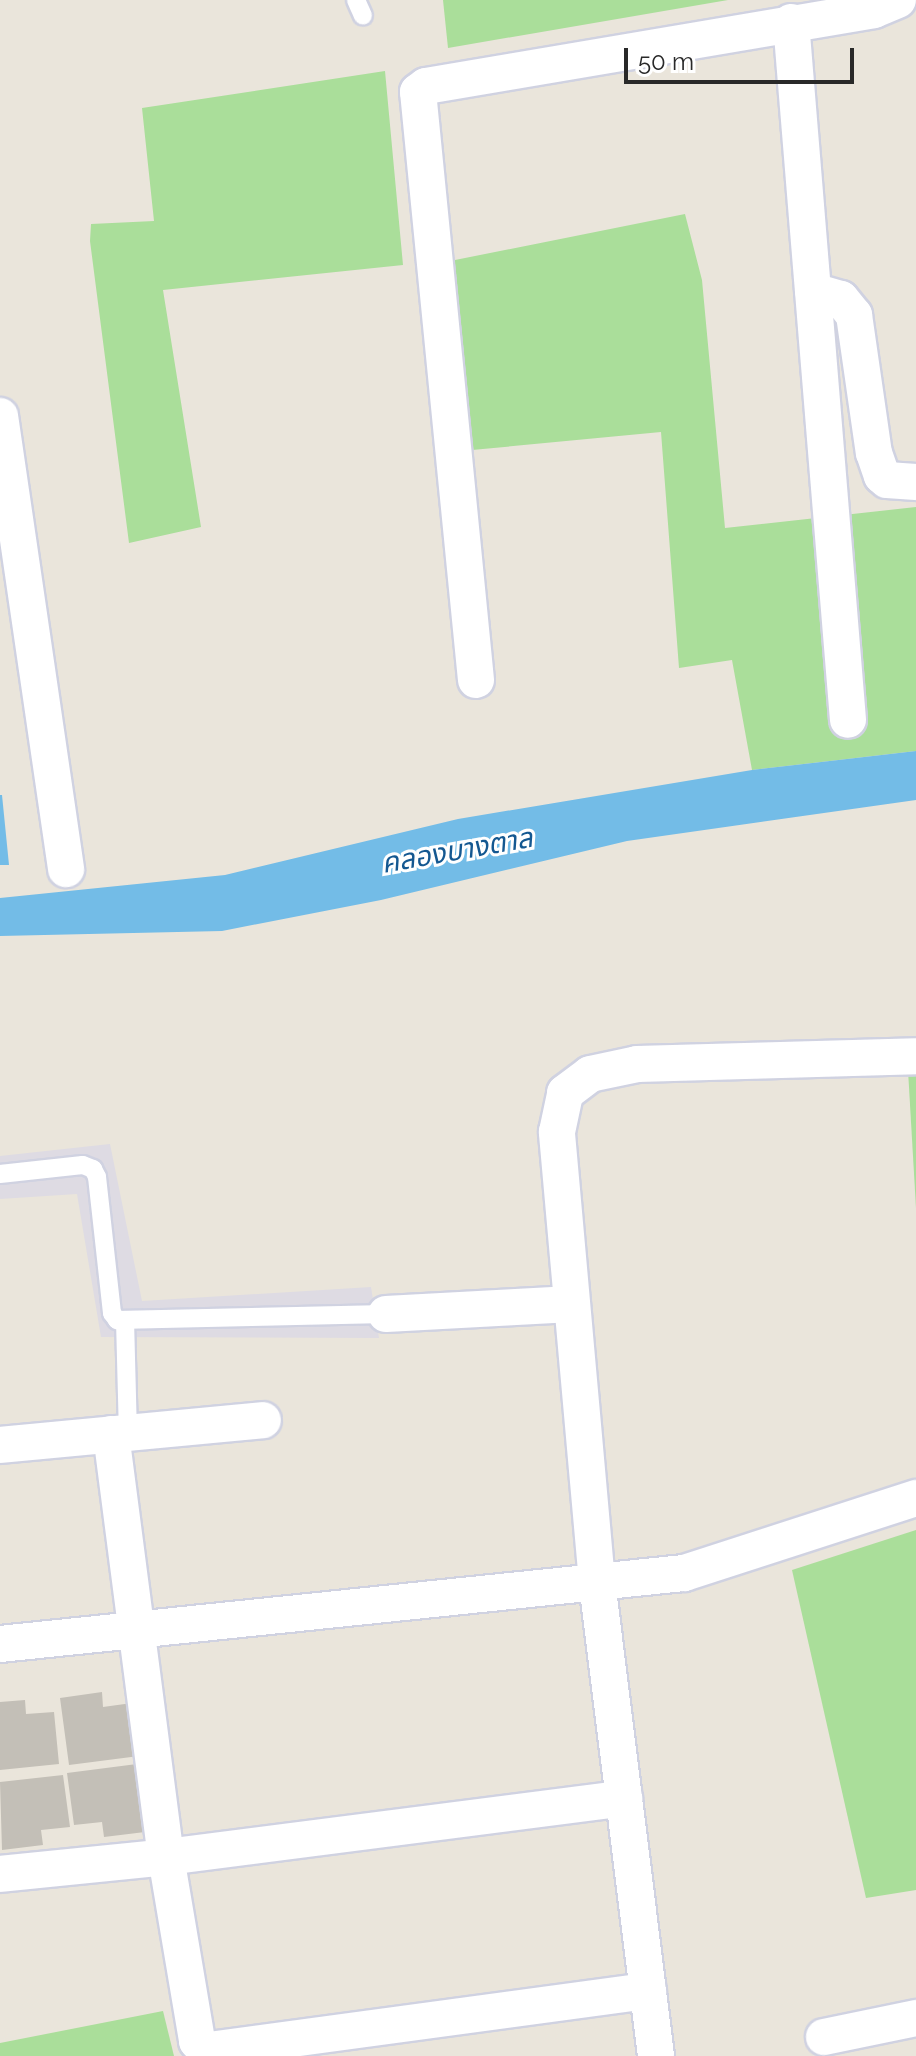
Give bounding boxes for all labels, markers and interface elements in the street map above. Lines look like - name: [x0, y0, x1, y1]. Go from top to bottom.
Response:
- scale bar: [628, 32, 858, 82]
- text: 50 m: [638, 47, 694, 76]
- water label: คลองบางตาล: [379, 821, 535, 881]

